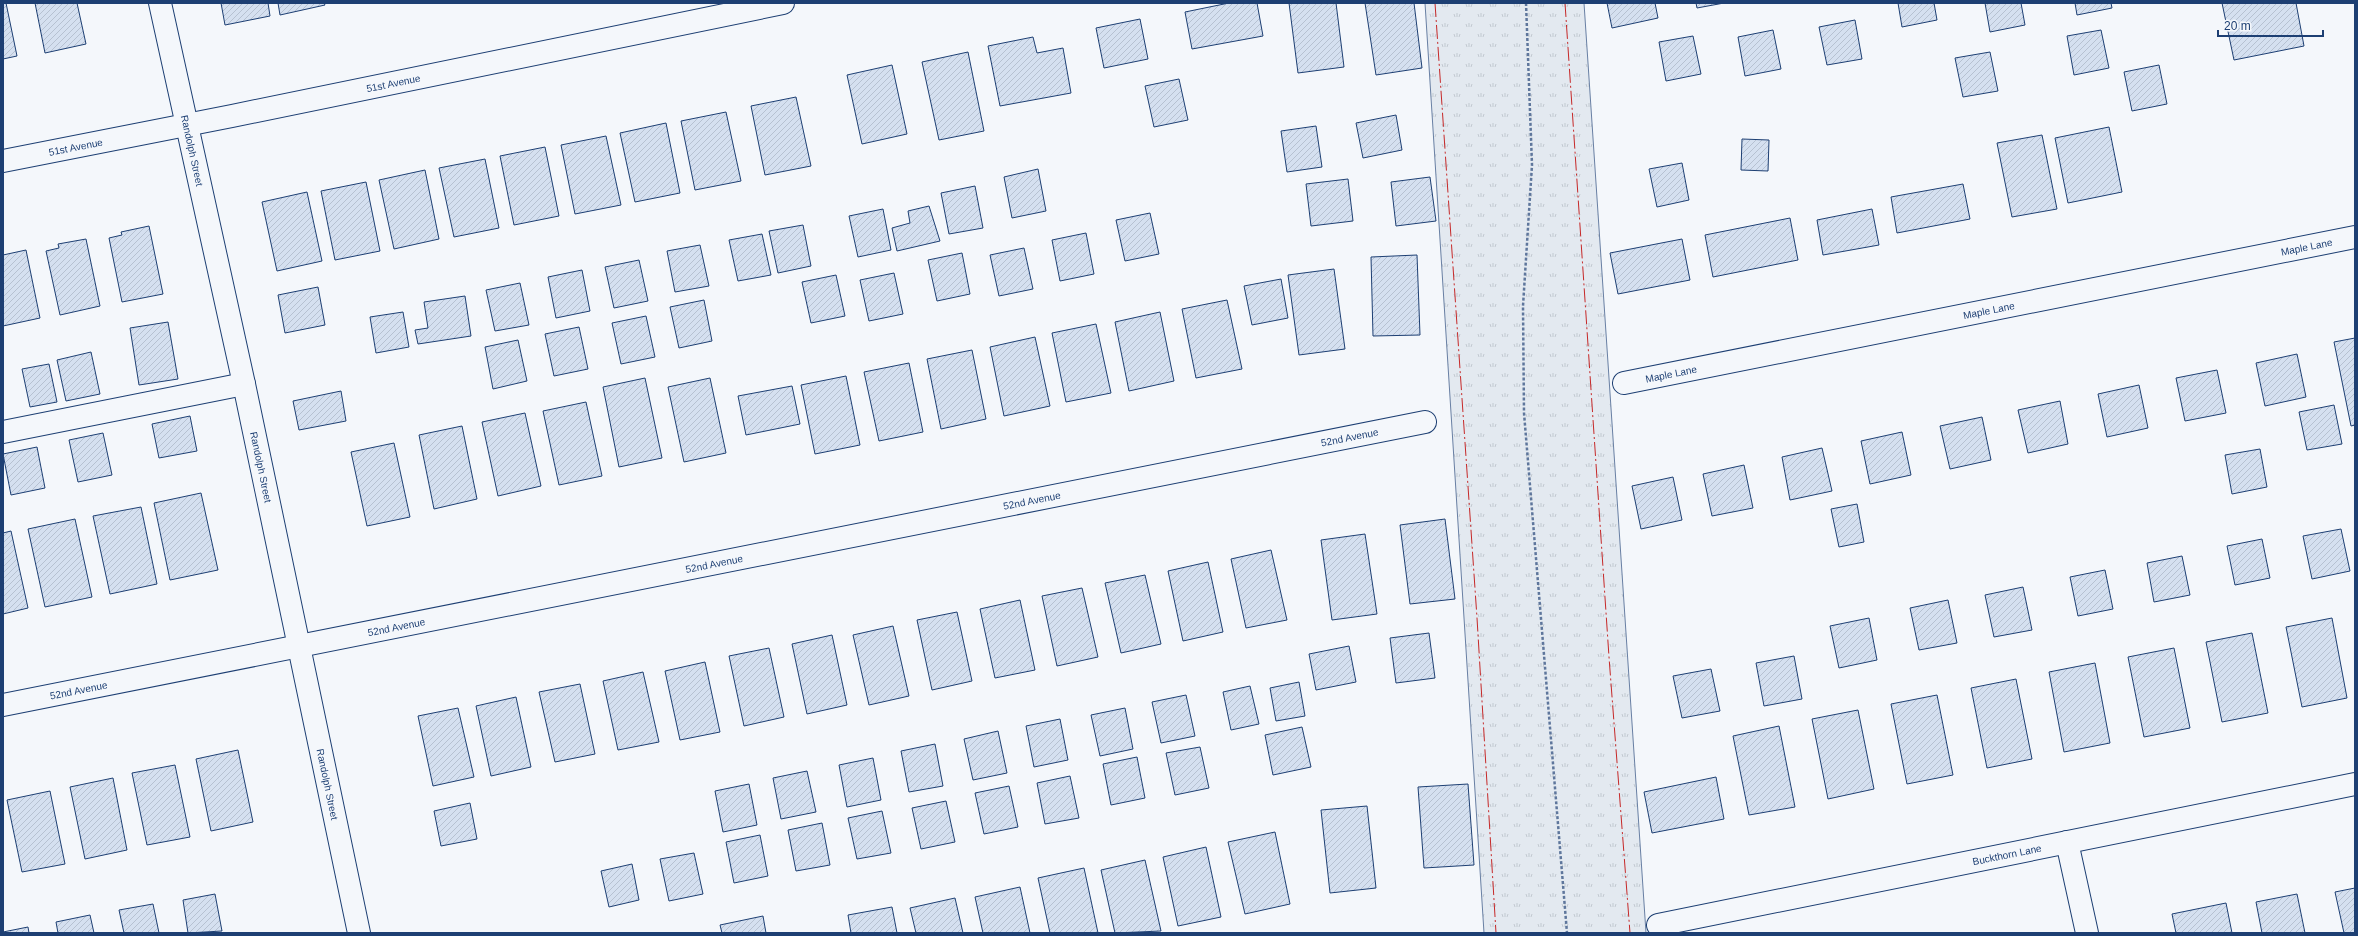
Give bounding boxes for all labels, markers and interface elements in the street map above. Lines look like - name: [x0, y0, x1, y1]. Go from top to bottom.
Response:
- scale bar: [2218, 12, 2323, 38]
- text: 20 m: [2224, 19, 2251, 33]
- street label: 51st Avenue: [365, 72, 422, 94]
- street label: Randolph Street: [179, 114, 205, 187]
- street label: 51st Avenue: [48, 136, 104, 158]
- street label: Maple Lane: [2280, 237, 2334, 258]
- street label: Maple Lane: [1962, 300, 2016, 321]
- street label: Maple Lane: [1644, 363, 1698, 385]
- street label: 52nd Avenue: [1320, 426, 1380, 449]
- street label: Randolph Street: [248, 431, 274, 504]
- street label: 52nd Avenue: [1002, 490, 1062, 512]
- street label: 52nd Avenue: [685, 553, 744, 575]
- street label: 52nd Avenue: [367, 616, 426, 638]
- street label: 52nd Avenue: [49, 679, 109, 702]
- street label: Randolph Street: [315, 748, 340, 821]
- street label: Buckthorn Lane: [1972, 842, 2043, 867]

